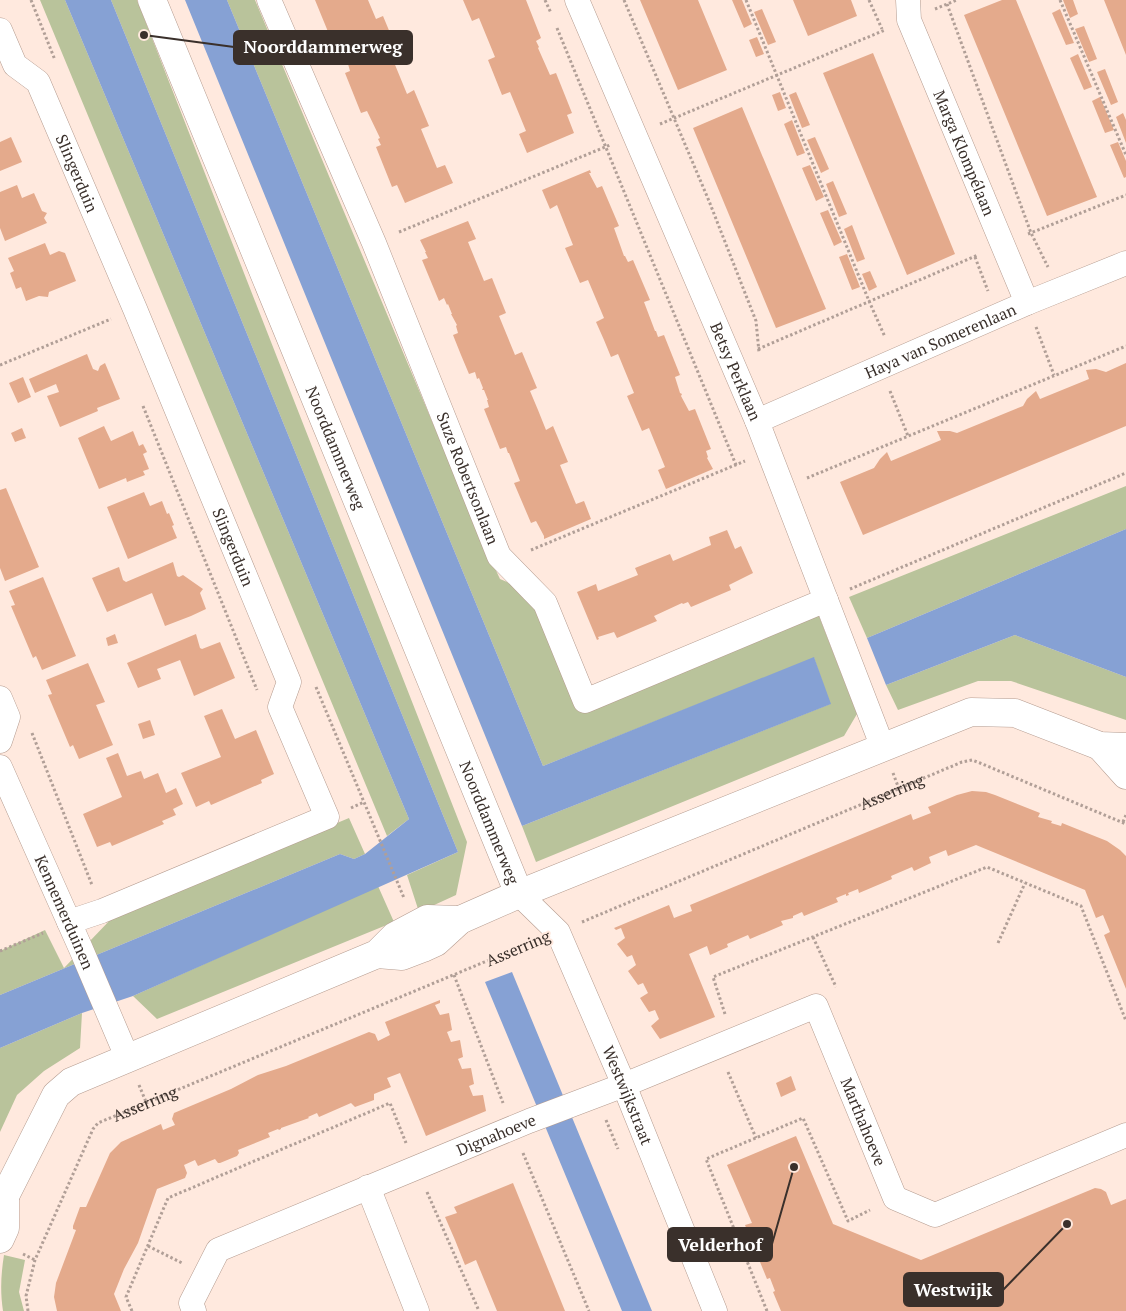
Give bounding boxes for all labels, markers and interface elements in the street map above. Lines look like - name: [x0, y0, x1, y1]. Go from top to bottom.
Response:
- callout: Noorddammerweg: [234, 31, 412, 64]
- text: Noorddammerweg: [244, 34, 403, 58]
- street label: Marga Klompélaan: [928, 87, 1001, 219]
- street label: Slingerduin: [51, 131, 104, 216]
- street label: Haya van Somerenlaan: [861, 298, 1020, 384]
- street label: Betsy Perklaan: [705, 319, 767, 424]
- street label: Noorddammerweg: [301, 383, 371, 513]
- street label: Suze Robertsonlaan: [432, 409, 504, 548]
- street label: Slingerduin: [207, 505, 259, 590]
- street label: Noorddammerweg: [454, 757, 525, 888]
- street label: Asserring: [856, 768, 928, 815]
- street label: Kennemerduinen: [30, 852, 100, 973]
- street label: Asserring: [482, 924, 554, 971]
- street label: Westwijkstraat: [597, 1042, 658, 1148]
- street label: Marthahoeve: [836, 1074, 892, 1169]
- street label: Asserring: [109, 1080, 181, 1127]
- street label: Dignahoeve: [453, 1108, 539, 1161]
- callout: Velderhof: [668, 1228, 772, 1261]
- text: Velderhof: [678, 1232, 763, 1256]
- callout: Westwijk: [904, 1273, 1003, 1306]
- text: Westwijk: [914, 1277, 993, 1301]

